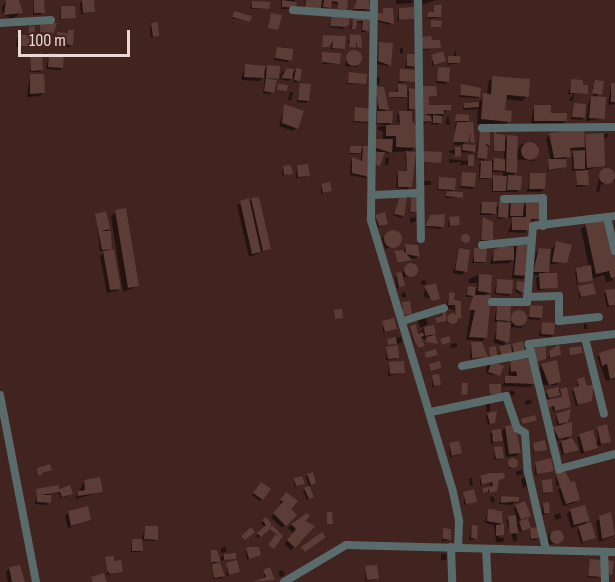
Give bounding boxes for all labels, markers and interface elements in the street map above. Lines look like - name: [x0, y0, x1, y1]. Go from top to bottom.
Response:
- scale bar: [21, 18, 134, 56]
- text: 100 m: [29, 30, 66, 51]

